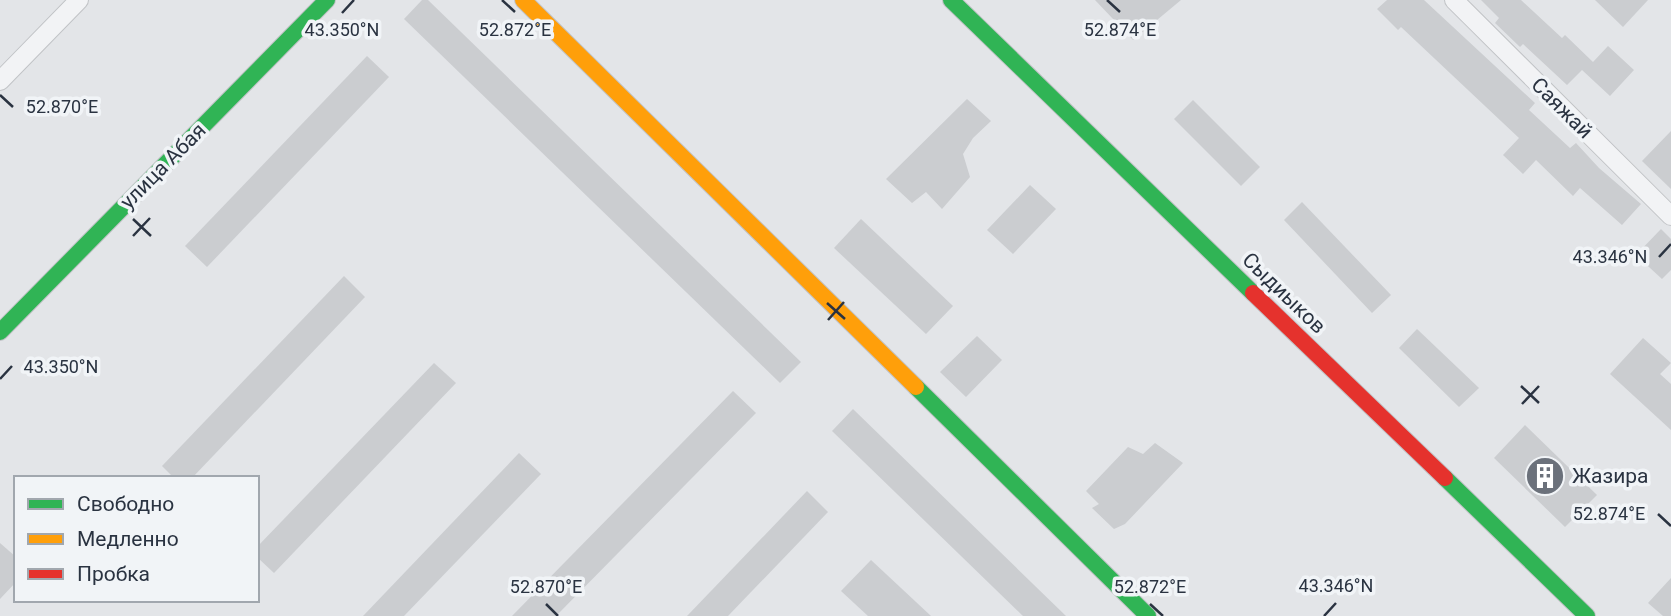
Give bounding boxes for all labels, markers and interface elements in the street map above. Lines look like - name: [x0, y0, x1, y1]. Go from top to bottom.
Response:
- text: 43.350°N: [305, 19, 379, 40]
- text: 52.872°E: [479, 19, 551, 40]
- text: 52.874°E: [1084, 19, 1156, 40]
- street label: Саяжай: [1527, 73, 1597, 143]
- text: 52.870°E: [26, 96, 98, 117]
- street label: улица Абая: [115, 118, 211, 214]
- text: 43.346°N: [1573, 246, 1647, 267]
- street label: Сыдиыков: [1237, 247, 1331, 339]
- text: 43.350°N: [24, 356, 98, 377]
- building icon: Жазира: [1524, 455, 1566, 497]
- place label: Жазира: [1572, 464, 1648, 488]
- legend: [14, 476, 259, 602]
- text: Свободно: [77, 492, 174, 516]
- text: 52.874°E: [1573, 503, 1645, 524]
- text: Медленно: [77, 527, 179, 551]
- text: Пробка: [77, 562, 150, 586]
- text: 43.346°N: [1299, 575, 1373, 596]
- text: 52.870°E: [510, 576, 582, 597]
- text: 52.872°E: [1114, 576, 1186, 597]

